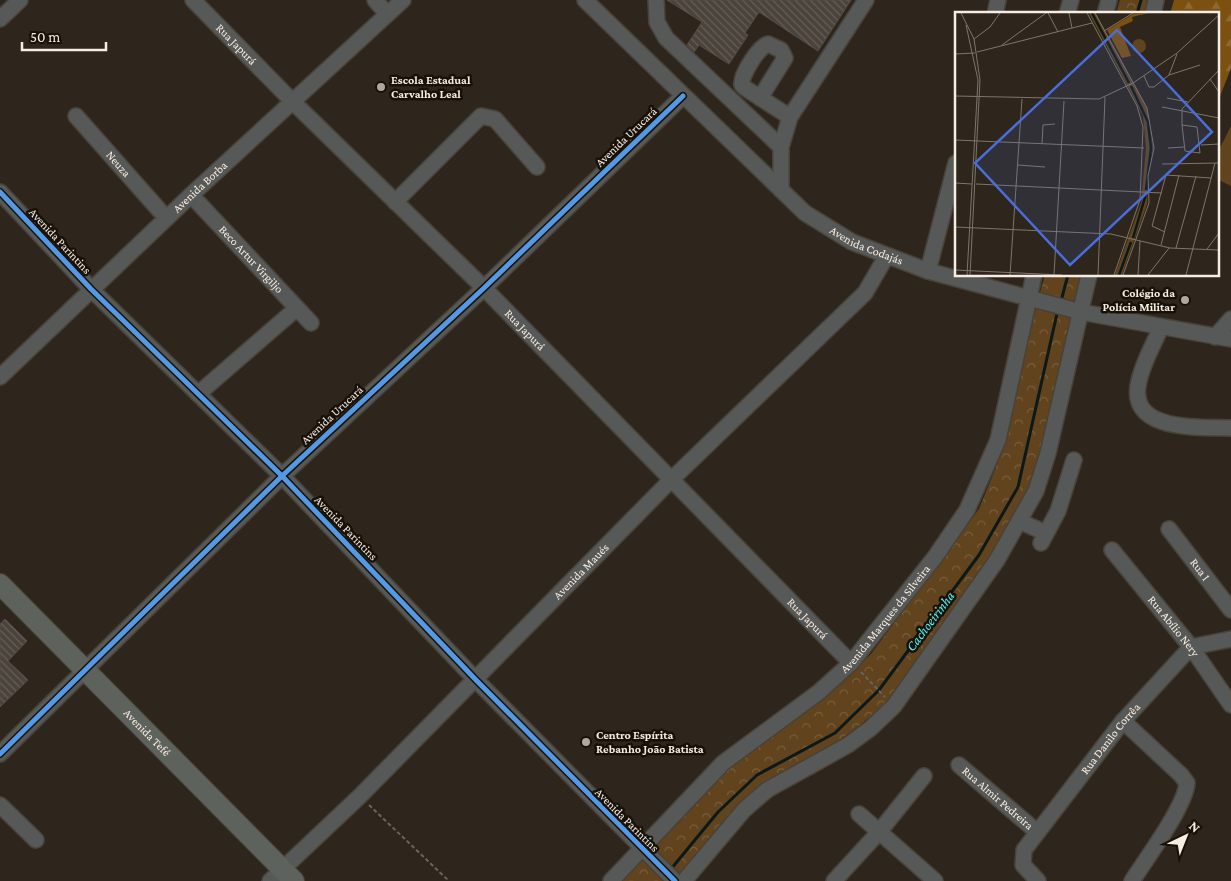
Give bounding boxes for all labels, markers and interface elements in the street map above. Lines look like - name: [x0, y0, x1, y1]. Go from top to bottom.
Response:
- inset map: [955, 12, 1218, 276]
- scale bar: [22, 20, 106, 52]
- street label: Rua Japurá: [213, 21, 260, 68]
- text: 50 m: [30, 29, 60, 45]
- place label: Escola Estadual Carvalho Leal: [391, 73, 471, 101]
- marker: Escola Estadual Carvalho Leal: [375, 81, 387, 93]
- street label: Avenida Urucará: [593, 104, 660, 170]
- street label: Neuza: [103, 148, 134, 180]
- street label: Avenida Borba: [170, 158, 231, 216]
- street label: Avenida Parintins: [26, 205, 94, 277]
- street label: Beco Artur Virgiljo: [216, 222, 286, 296]
- street label: Avenida Codajás: [827, 223, 905, 268]
- place label: Colégio da Polícia Militar: [1103, 286, 1175, 314]
- marker: Colégio da Polícia Militar: [1179, 294, 1191, 306]
- street label: Rua Japurá: [502, 306, 548, 354]
- street label: Avenida Urucará: [298, 382, 366, 447]
- street label: Avenida Parintins: [312, 493, 381, 563]
- street label: Avenida Maués: [551, 540, 612, 602]
- street label: Rua I: [1187, 556, 1213, 584]
- street label: Avenida Marques da Silveira: [838, 562, 933, 676]
- water label: Cachoeirinha: [902, 588, 958, 654]
- street label: Rua Abílio Nery: [1145, 593, 1203, 660]
- street label: Rua Japurá: [784, 595, 831, 642]
- street label: Rua Danilo Corrêa: [1078, 700, 1143, 777]
- street label: Avenida Tefé: [121, 706, 174, 759]
- place label: Centro Espírita Rebanho João Batista: [596, 728, 704, 756]
- marker: Centro Espírita Rebanho João Batista: [580, 736, 592, 748]
- street label: Rua Almir Pedreira: [959, 764, 1037, 833]
- street label: Avenida Parintins: [592, 785, 662, 855]
- north arrow: [1161, 811, 1211, 861]
- text: N: [1186, 817, 1204, 836]

